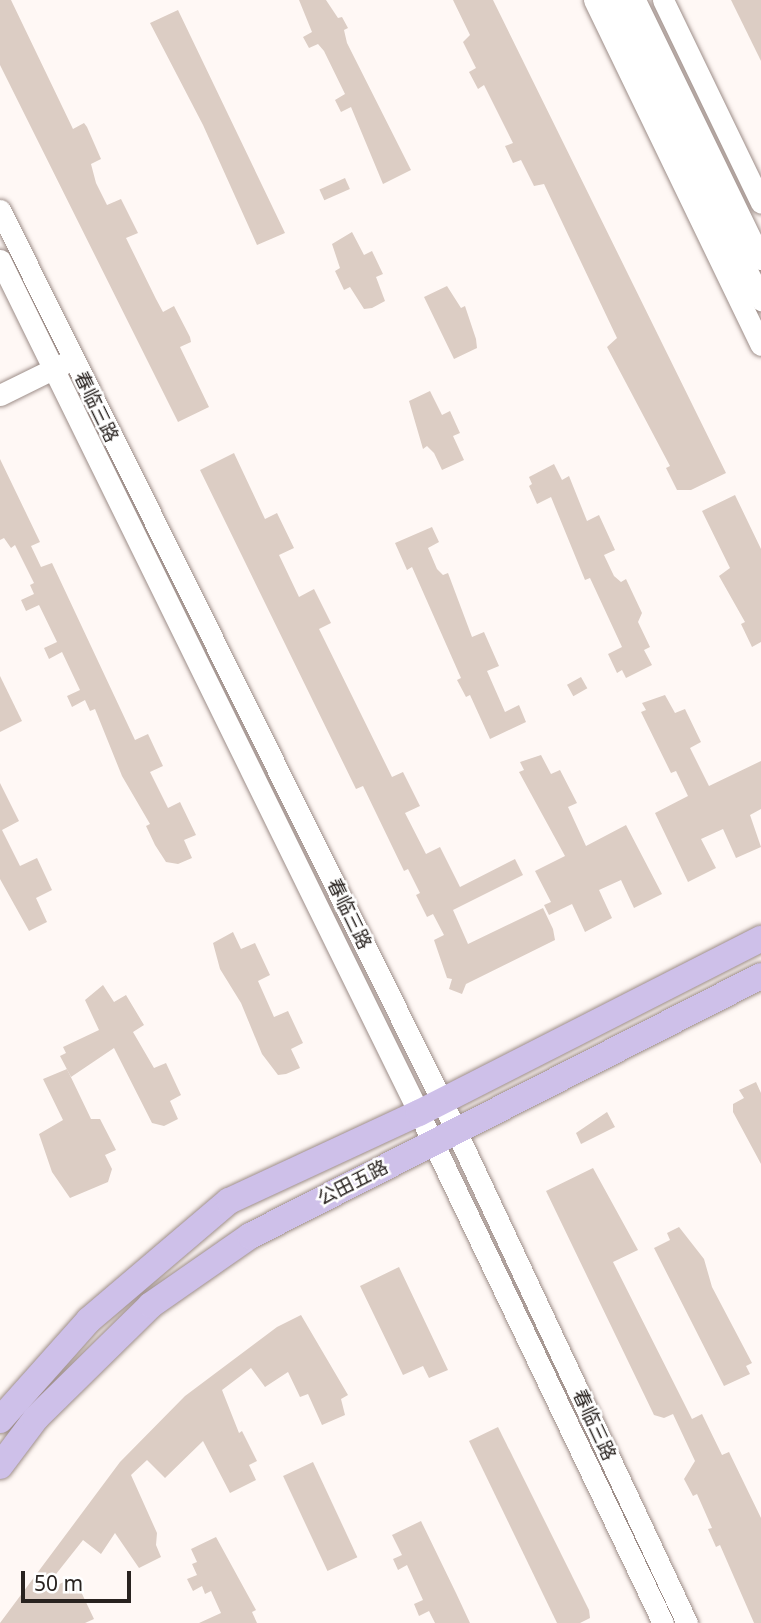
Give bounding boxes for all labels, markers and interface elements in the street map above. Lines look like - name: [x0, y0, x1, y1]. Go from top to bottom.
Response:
- street label: 春临三路: [69, 368, 123, 446]
- street label: 春临三路: [322, 875, 376, 953]
- street label: 公田五路: [314, 1156, 392, 1210]
- street label: 春临三路: [568, 1386, 620, 1464]
- scale bar: [24, 1556, 135, 1600]
- text: 50 m: [34, 1569, 83, 1597]

